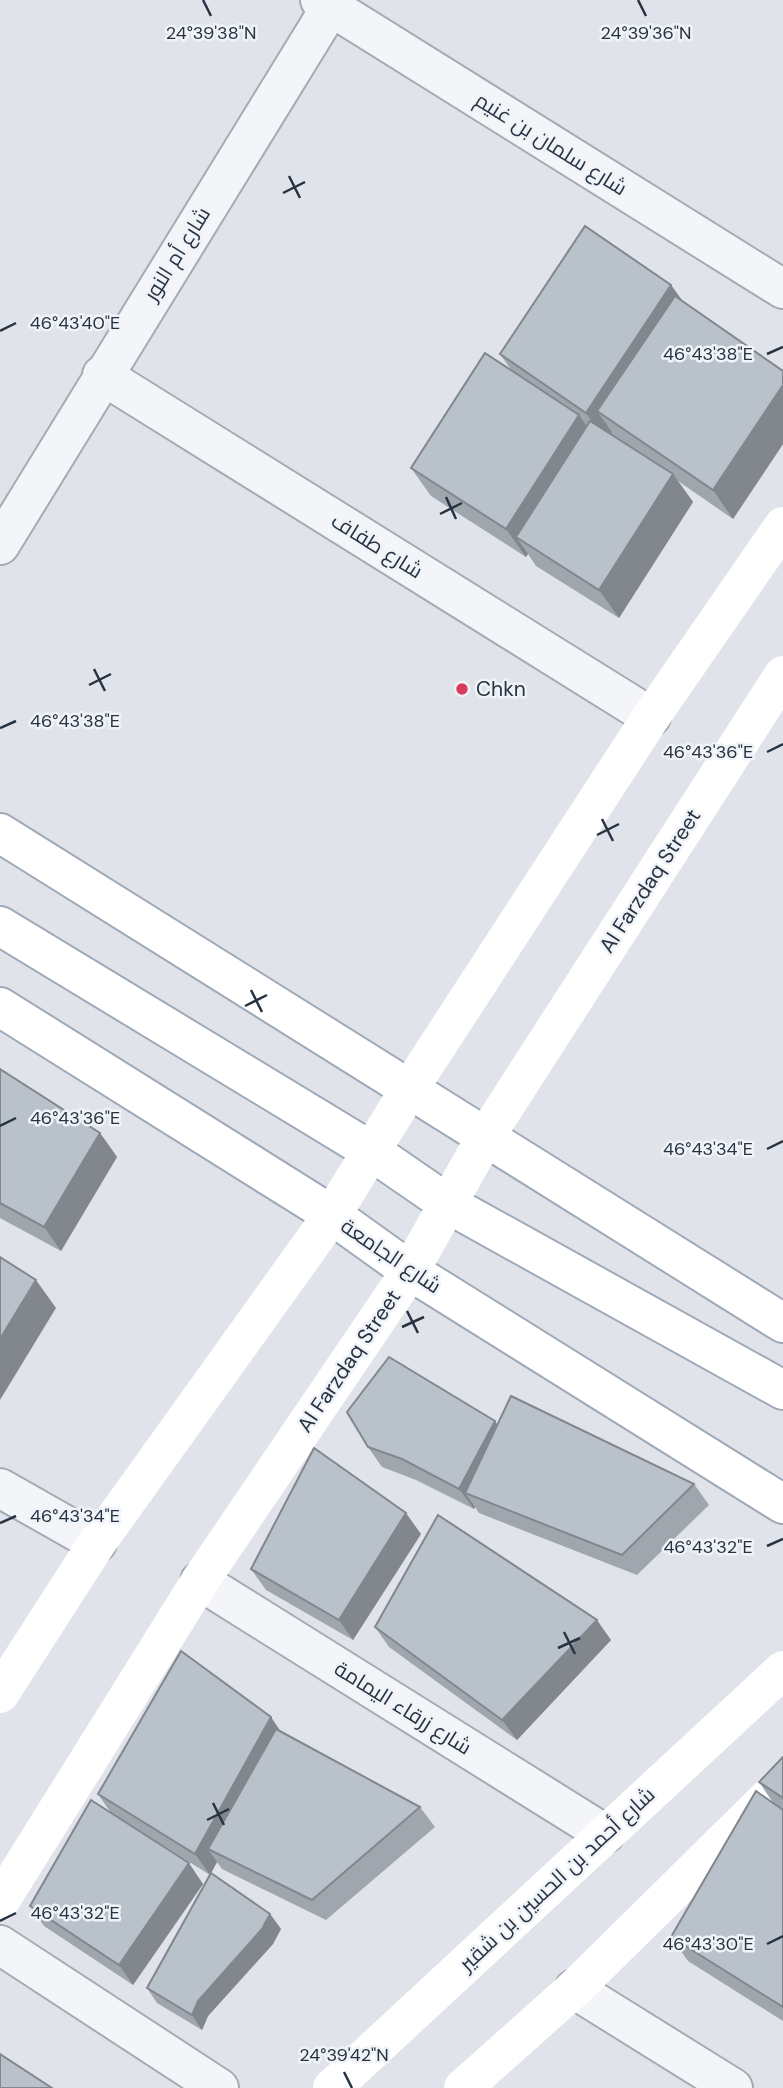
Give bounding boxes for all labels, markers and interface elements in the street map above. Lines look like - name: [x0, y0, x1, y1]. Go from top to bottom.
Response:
- text: 24°39'38"N: [166, 21, 256, 45]
- text: 24°39'36"N: [600, 21, 692, 45]
- street label: شارع سلمان بن غنيم: [470, 86, 632, 202]
- street label: شارع أم النور: [137, 202, 217, 307]
- text: 46°43'40"E: [30, 311, 120, 335]
- text: 46°43'38"E: [663, 342, 753, 366]
- street label: شارع طفاف: [326, 507, 428, 585]
- place label: Chkn: [476, 675, 526, 703]
- marker: Chkn: [454, 681, 470, 697]
- text: 46°43'38"E: [30, 709, 120, 733]
- text: 46°43'36"E: [663, 740, 753, 764]
- street label: Al Farzdaq Street: [593, 804, 707, 958]
- text: 46°43'36"E: [30, 1106, 120, 1130]
- text: 46°43'34"E: [663, 1137, 753, 1161]
- street label: شارع الجامعة: [335, 1212, 447, 1300]
- street label: Al Farzdaq Street: [291, 1284, 407, 1438]
- text: 46°43'34"E: [30, 1504, 120, 1528]
- text: 46°43'32"E: [663, 1535, 753, 1559]
- street label: شارع زرقاء اليمامة: [329, 1655, 477, 1761]
- street label: شارع أحمد بن الحسين بن شقير: [452, 1781, 661, 1978]
- text: 46°43'32"E: [30, 1901, 120, 1925]
- text: 46°43'30"E: [662, 1932, 754, 1956]
- text: 24°39'42"N: [299, 2043, 389, 2067]

